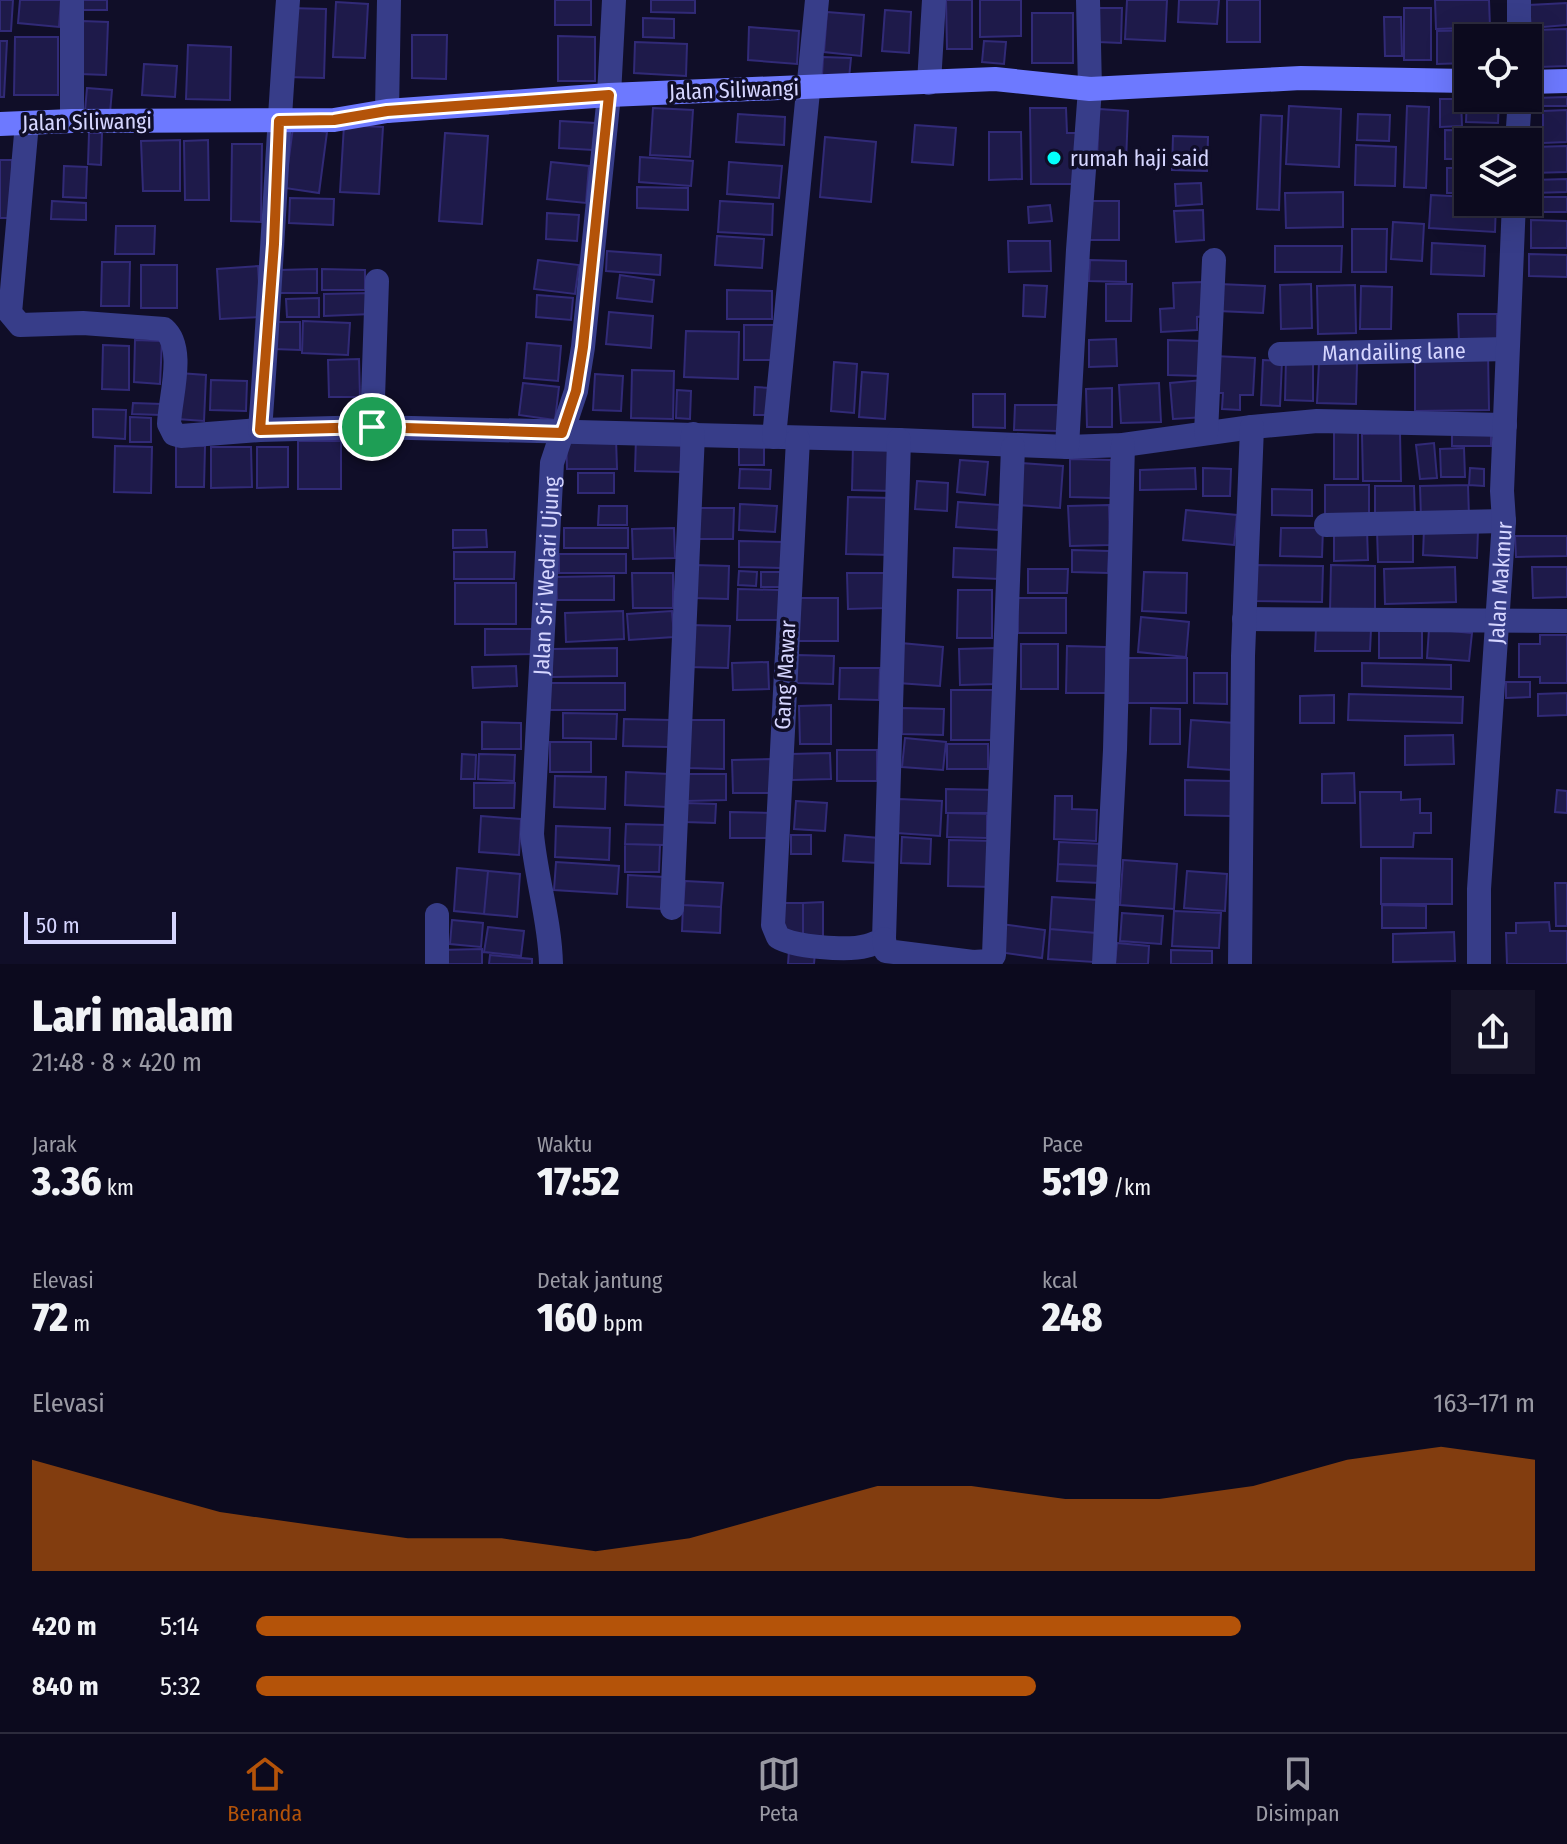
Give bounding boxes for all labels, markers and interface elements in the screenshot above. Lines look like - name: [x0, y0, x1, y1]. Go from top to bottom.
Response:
- map controls: [1454, 24, 1542, 216]
- button: locate: [1454, 24, 1542, 112]
- street label: Jalan Siliwangi: [669, 74, 799, 106]
- street label: Jalan Siliwangi: [22, 107, 152, 137]
- button: layers: [1454, 128, 1542, 216]
- place label: rumah haji said: [1070, 145, 1209, 172]
- marker: rumah haji said: [1045, 149, 1063, 167]
- street label: Mandailing lane: [1322, 336, 1466, 367]
- pin: [338, 393, 406, 461]
- icon: arrive: [350, 405, 394, 449]
- street label: Jalan Sri Wedari Ujung: [527, 475, 565, 676]
- street label: Jalan Makmur: [1482, 520, 1517, 645]
- street label: Gang Mawar: [769, 619, 801, 730]
- scale bar: [24, 908, 176, 944]
- text: 50 m: [36, 912, 80, 939]
- text: Lari malam: [32, 990, 233, 1043]
- button: share: [1451, 990, 1535, 1074]
- text: 21:48 · 8 × 420 m: [32, 1047, 202, 1078]
- text: Jarak: [32, 1131, 77, 1158]
- text: Waktu: [537, 1131, 593, 1158]
- text: Pace: [1042, 1131, 1083, 1158]
- text: 3.36: [32, 1158, 102, 1206]
- text: 17:52: [537, 1158, 620, 1206]
- text: 5:19: [1042, 1158, 1108, 1206]
- text: km: [102, 1174, 134, 1201]
- text: /km: [1108, 1174, 1151, 1201]
- text: Elevasi: [32, 1267, 94, 1294]
- text: Detak jantung: [537, 1267, 662, 1294]
- text: kcal: [1042, 1267, 1078, 1294]
- text: 72: [32, 1294, 68, 1342]
- text: 160: [537, 1294, 598, 1342]
- text: 248: [1042, 1294, 1102, 1342]
- text: m: [68, 1310, 90, 1337]
- text: bpm: [598, 1310, 643, 1337]
- text: Elevasi: [32, 1388, 105, 1419]
- text: 163–171 m: [1433, 1388, 1535, 1419]
- text: 420 m: [32, 1611, 97, 1642]
- text: 5:14: [160, 1611, 199, 1642]
- text: 840 m: [32, 1671, 99, 1702]
- text: 5:32: [160, 1671, 201, 1702]
- tab: Beranda: [227, 1752, 302, 1827]
- tab: Peta: [757, 1752, 801, 1827]
- tab: Disimpan: [1256, 1752, 1340, 1827]

